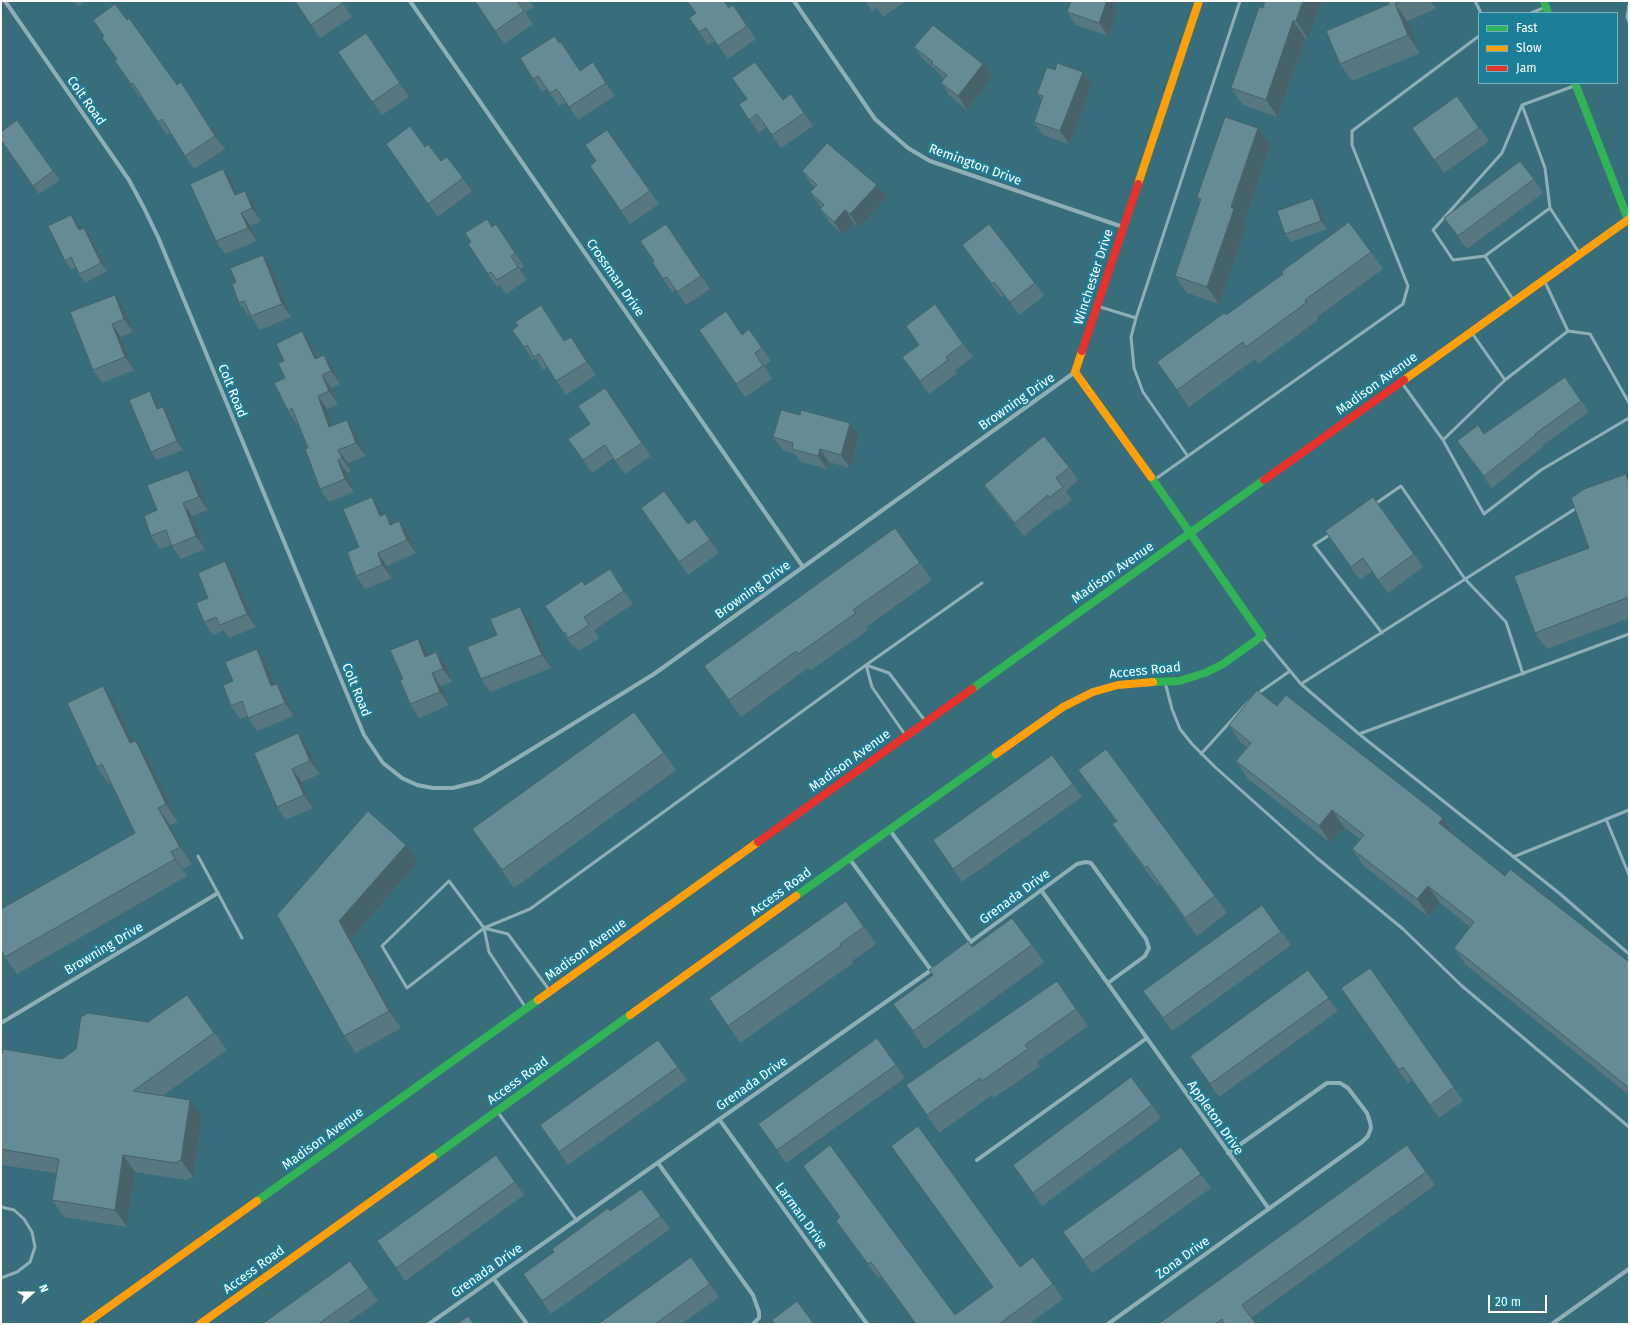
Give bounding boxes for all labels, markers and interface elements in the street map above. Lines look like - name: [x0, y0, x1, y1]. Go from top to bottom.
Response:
- legend: [1478, 12, 1618, 84]
- text: Fast: [1516, 21, 1538, 35]
- text: Slow: [1516, 41, 1542, 55]
- text: Jam: [1516, 61, 1536, 75]
- street label: Colt Road: [63, 73, 109, 129]
- street label: Remington Drive: [926, 141, 1024, 189]
- street label: Winchester Drive: [1071, 227, 1117, 327]
- street label: Crossman Drive: [582, 236, 648, 320]
- street label: Madison Avenue: [1333, 349, 1421, 419]
- street label: Colt Road: [214, 362, 250, 420]
- street label: Browning Drive: [976, 370, 1058, 434]
- street label: Madison Avenue: [1069, 539, 1157, 607]
- street label: Browning Drive: [712, 558, 794, 622]
- street label: Access Road: [1108, 659, 1182, 683]
- street label: Colt Road: [338, 661, 374, 719]
- street label: Madison Avenue: [806, 726, 894, 796]
- street label: Access Road: [747, 865, 815, 919]
- street label: Grenada Drive: [977, 866, 1053, 928]
- street label: Madison Avenue: [542, 915, 630, 985]
- street label: Browning Drive: [62, 919, 146, 979]
- street label: Access Road: [484, 1054, 552, 1108]
- street label: Grenada Drive: [713, 1054, 791, 1114]
- street label: Appleton Drive: [1184, 1078, 1246, 1158]
- street label: Madison Avenue: [279, 1104, 367, 1174]
- street label: Larman Drive: [772, 1180, 830, 1252]
- street label: Zona Drive: [1153, 1233, 1213, 1283]
- street label: Grenada Drive: [448, 1241, 526, 1301]
- street label: Access Road: [220, 1243, 288, 1297]
- north arrow: [12, 1273, 52, 1313]
- text: N: [36, 1283, 51, 1294]
- scale bar: [1490, 1287, 1549, 1313]
- text: 20 m: [1495, 1295, 1521, 1309]

